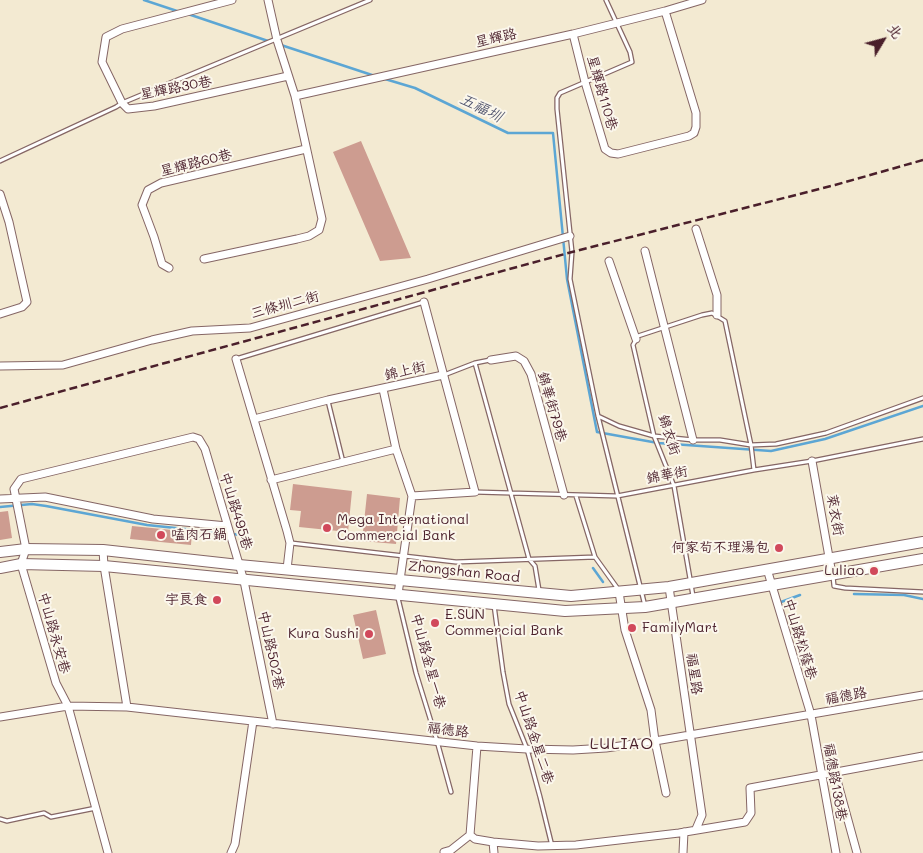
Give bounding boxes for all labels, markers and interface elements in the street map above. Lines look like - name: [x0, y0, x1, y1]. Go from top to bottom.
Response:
- north arrow: [858, 15, 908, 65]
- text: 北: [884, 19, 907, 42]
- street label: 星輝路: [474, 25, 518, 51]
- street label: 星輝路110巷: [583, 54, 621, 132]
- street label: 星輝路30巷: [139, 73, 213, 103]
- water label: 五福圳: [457, 90, 505, 126]
- street label: 星輝路60巷: [159, 146, 233, 180]
- street label: 三條圳二街: [249, 288, 321, 322]
- street label: 錦上街: [383, 358, 427, 384]
- street label: 錦華街79巷: [534, 370, 570, 444]
- street label: 錦衣街: [655, 412, 683, 458]
- street label: 錦華街: [645, 463, 689, 487]
- street label: 中山路495巷: [216, 470, 256, 552]
- street label: 萊衣街: [823, 493, 847, 537]
- place label: Mega International Commercial Bank: [337, 512, 469, 544]
- marker: Mega International Commercial Bank: [321, 522, 333, 534]
- place label: 嗑肉石鍋: [171, 527, 227, 543]
- marker: 嗑肉石鍋: [155, 529, 167, 541]
- place label: 何家茍不理湯包: [671, 540, 769, 556]
- marker: 何家茍不理湯包: [773, 542, 785, 554]
- street label: Zhongshan Road: [407, 558, 521, 586]
- place label: Luliao: [824, 563, 864, 579]
- marker: Luliao: [868, 565, 880, 577]
- street label: 中山路永安巷: [34, 590, 74, 676]
- place label: 宇良食: [165, 592, 207, 608]
- marker: 宇良食: [211, 594, 223, 606]
- street label: 中山路松蔭巷: [780, 596, 820, 682]
- place label: E.SUN Commercial Bank: [445, 607, 563, 640]
- street label: 中山路502巷: [254, 609, 288, 691]
- street label: 中山路金星一巷: [407, 611, 449, 711]
- marker: E.SUN Commercial Bank: [429, 617, 441, 629]
- place label: FamilyMart: [642, 620, 718, 636]
- marker: FamilyMart: [626, 622, 638, 634]
- place label: Kura Sushi: [288, 626, 359, 642]
- marker: Kura Sushi: [363, 628, 375, 640]
- street label: 福星路: [683, 652, 705, 696]
- street label: 福德路: [824, 684, 868, 708]
- street label: 中山路金星二巷: [511, 688, 557, 786]
- street label: 福德路: [426, 719, 470, 741]
- district label: LULIAO: [589, 734, 655, 754]
- street label: 福德路138巷: [820, 742, 850, 822]

